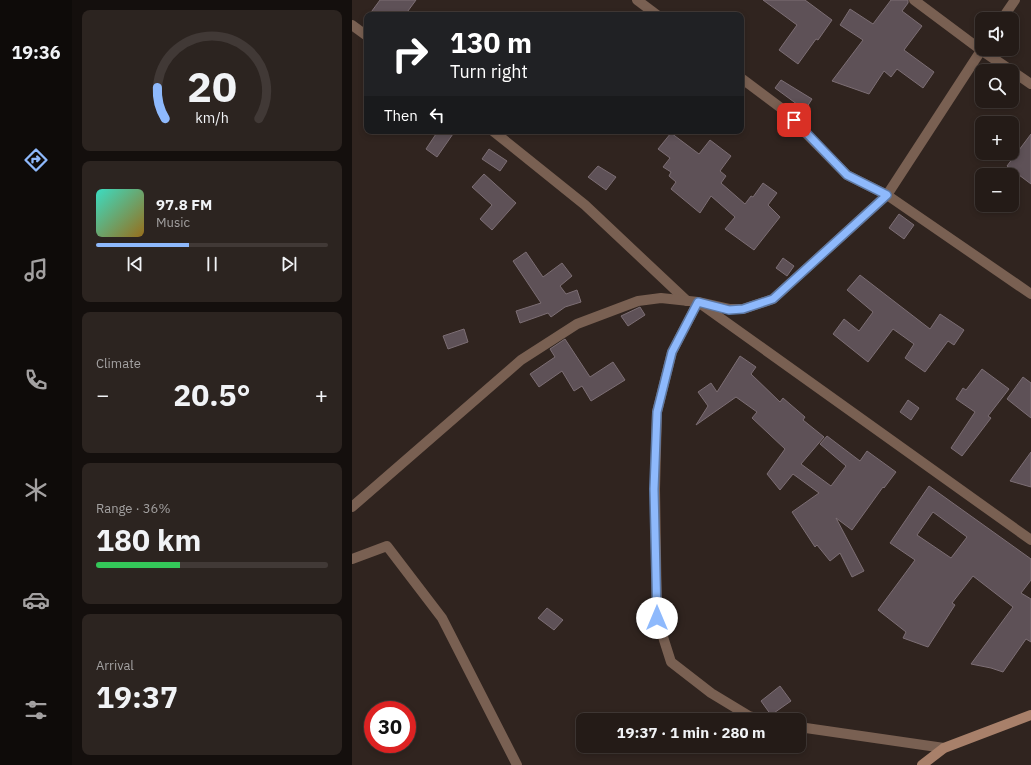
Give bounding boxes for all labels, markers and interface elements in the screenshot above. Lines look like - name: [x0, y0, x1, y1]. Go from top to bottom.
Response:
- map controls: [975, 12, 1019, 212]
- button: sound: [975, 12, 1019, 56]
- text: 130 m: [450, 24, 532, 61]
- icon: right: [384, 28, 436, 80]
- text: 19:36: [11, 41, 61, 64]
- text: 20: [187, 58, 237, 112]
- text: Turn right: [450, 60, 528, 83]
- button: search: [975, 64, 1019, 108]
- pin: [777, 103, 811, 137]
- icon: left: [426, 104, 448, 126]
- text: Then: [384, 106, 418, 125]
- text: km/h: [195, 107, 229, 126]
- icon: arrive: [783, 109, 805, 131]
- button: +: [975, 116, 1019, 160]
- icon: directions: [22, 146, 50, 174]
- button: −: [975, 168, 1019, 212]
- text: 97.8 FM: [156, 195, 212, 214]
- text: Music: [156, 214, 190, 231]
- icon: previous: [124, 253, 146, 275]
- icon: pause: [201, 253, 223, 275]
- icon: next: [278, 253, 300, 275]
- icon: music: [22, 256, 50, 284]
- text: Climate: [96, 355, 141, 372]
- icon: phone: [22, 366, 50, 394]
- text: 20.5°: [173, 375, 251, 414]
- text: −: [96, 380, 109, 409]
- text: +: [315, 380, 328, 409]
- icon: climate: [22, 476, 50, 504]
- text: Range · 36%: [96, 500, 170, 517]
- text: 180 km: [96, 520, 201, 559]
- icon: car: [22, 586, 50, 614]
- position arrow: [636, 597, 678, 639]
- text: Arrival: [96, 657, 134, 674]
- text: 19:37: [96, 677, 178, 716]
- icon: filters: [22, 696, 50, 724]
- speed limit sign: 30: [364, 701, 416, 753]
- text: 19:37 · 1 min · 280 m: [617, 723, 765, 742]

